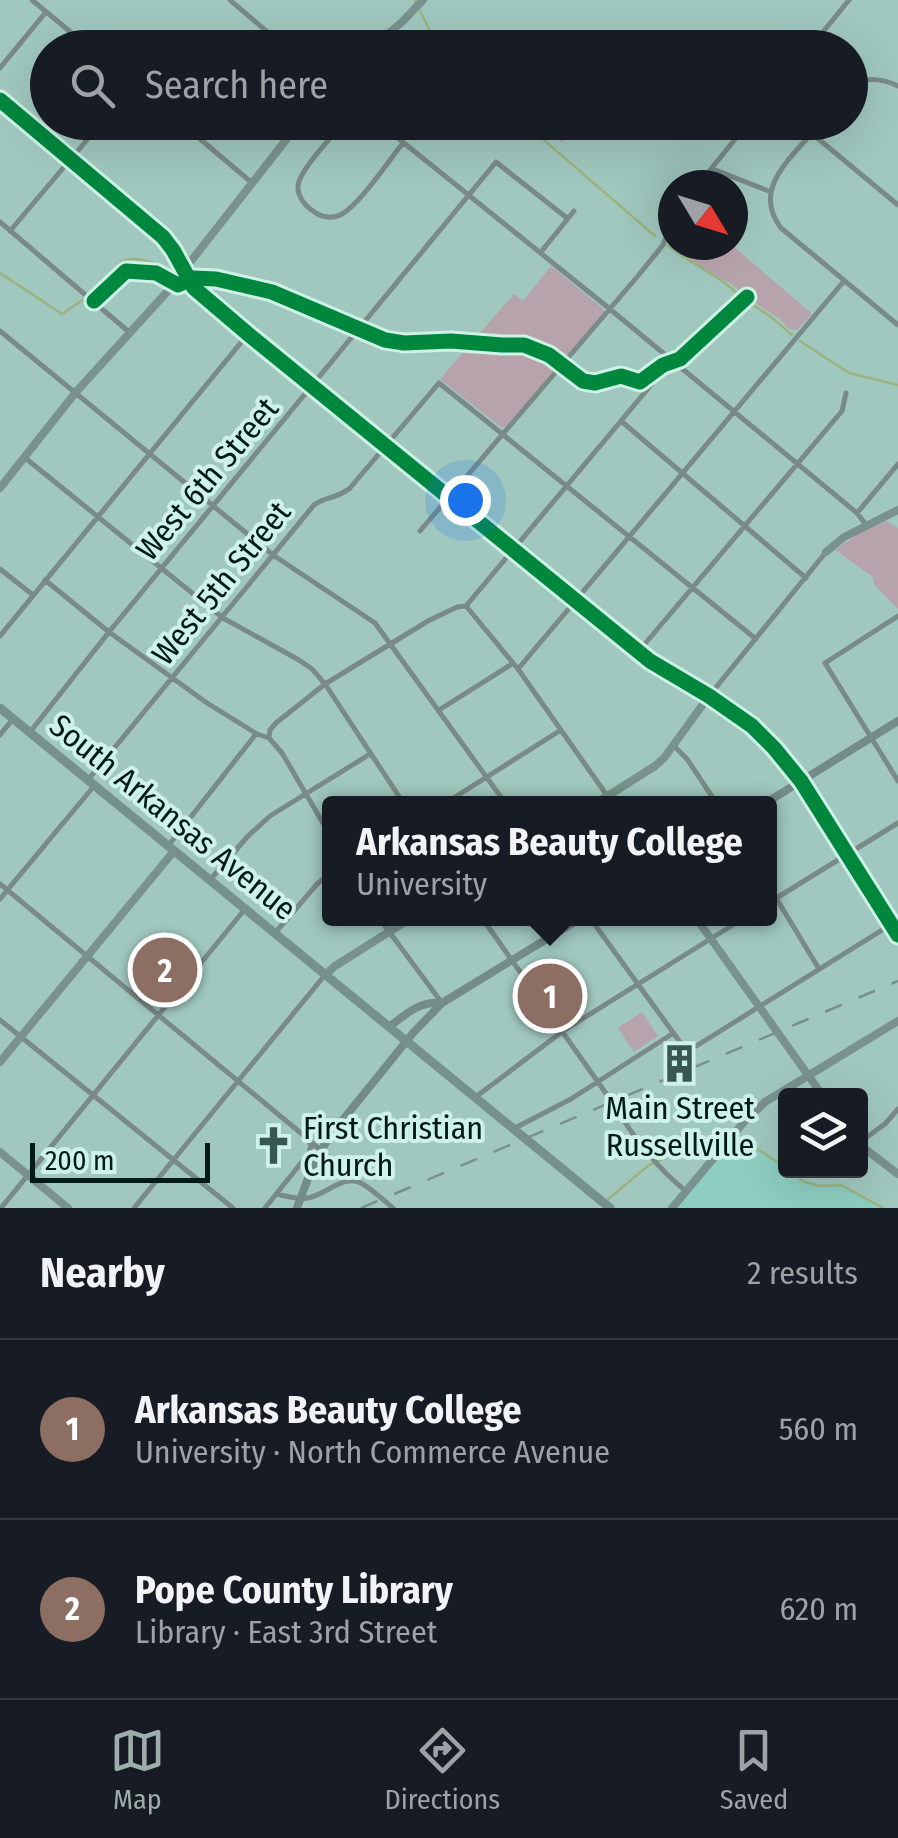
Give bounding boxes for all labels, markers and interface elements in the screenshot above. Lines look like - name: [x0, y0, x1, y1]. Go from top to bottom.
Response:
- search box: [30, 30, 868, 140]
- icon: search: [65, 58, 120, 113]
- text: Search here: [145, 62, 328, 108]
- north arrow: [658, 170, 748, 260]
- street label: West 6th Street: [128, 390, 286, 568]
- your location: [440, 475, 491, 526]
- street label: West 5th Street: [144, 493, 299, 672]
- street label: South Arkansas Avenue: [42, 706, 304, 928]
- popup: [322, 796, 777, 926]
- text: Arkansas Beauty College: [356, 819, 743, 865]
- text: University: [356, 865, 487, 903]
- pin: 2: [132, 932, 198, 1008]
- pin: 1: [518, 958, 582, 1034]
- building icon: Main Street Russellville: [659, 1042, 701, 1084]
- map controls: [778, 1088, 868, 1178]
- button: layers: [778, 1088, 868, 1178]
- place label: Main Street Russellville: [605, 1089, 755, 1164]
- place label: First Christian Church: [303, 1109, 483, 1184]
- church icon: First Christian Church: [252, 1125, 294, 1167]
- scale bar: [30, 1138, 210, 1182]
- text: 200 m: [45, 1144, 115, 1177]
- text: Nearby: [40, 1248, 165, 1298]
- text: 2 results: [747, 1254, 858, 1292]
- text: Arkansas Beauty College: [135, 1387, 521, 1433]
- text: 1: [66, 1410, 79, 1448]
- text: 560 m: [779, 1410, 858, 1448]
- text: University · North Commerce Avenue: [135, 1433, 610, 1471]
- text: Pope County Library: [135, 1567, 453, 1613]
- text: 2: [65, 1590, 80, 1628]
- text: 620 m: [780, 1590, 858, 1628]
- text: Library · East 3rd Street: [135, 1613, 437, 1651]
- tab: Map: [110, 1723, 165, 1816]
- tab: Directions: [384, 1723, 500, 1816]
- tab: Saved: [720, 1723, 788, 1816]

